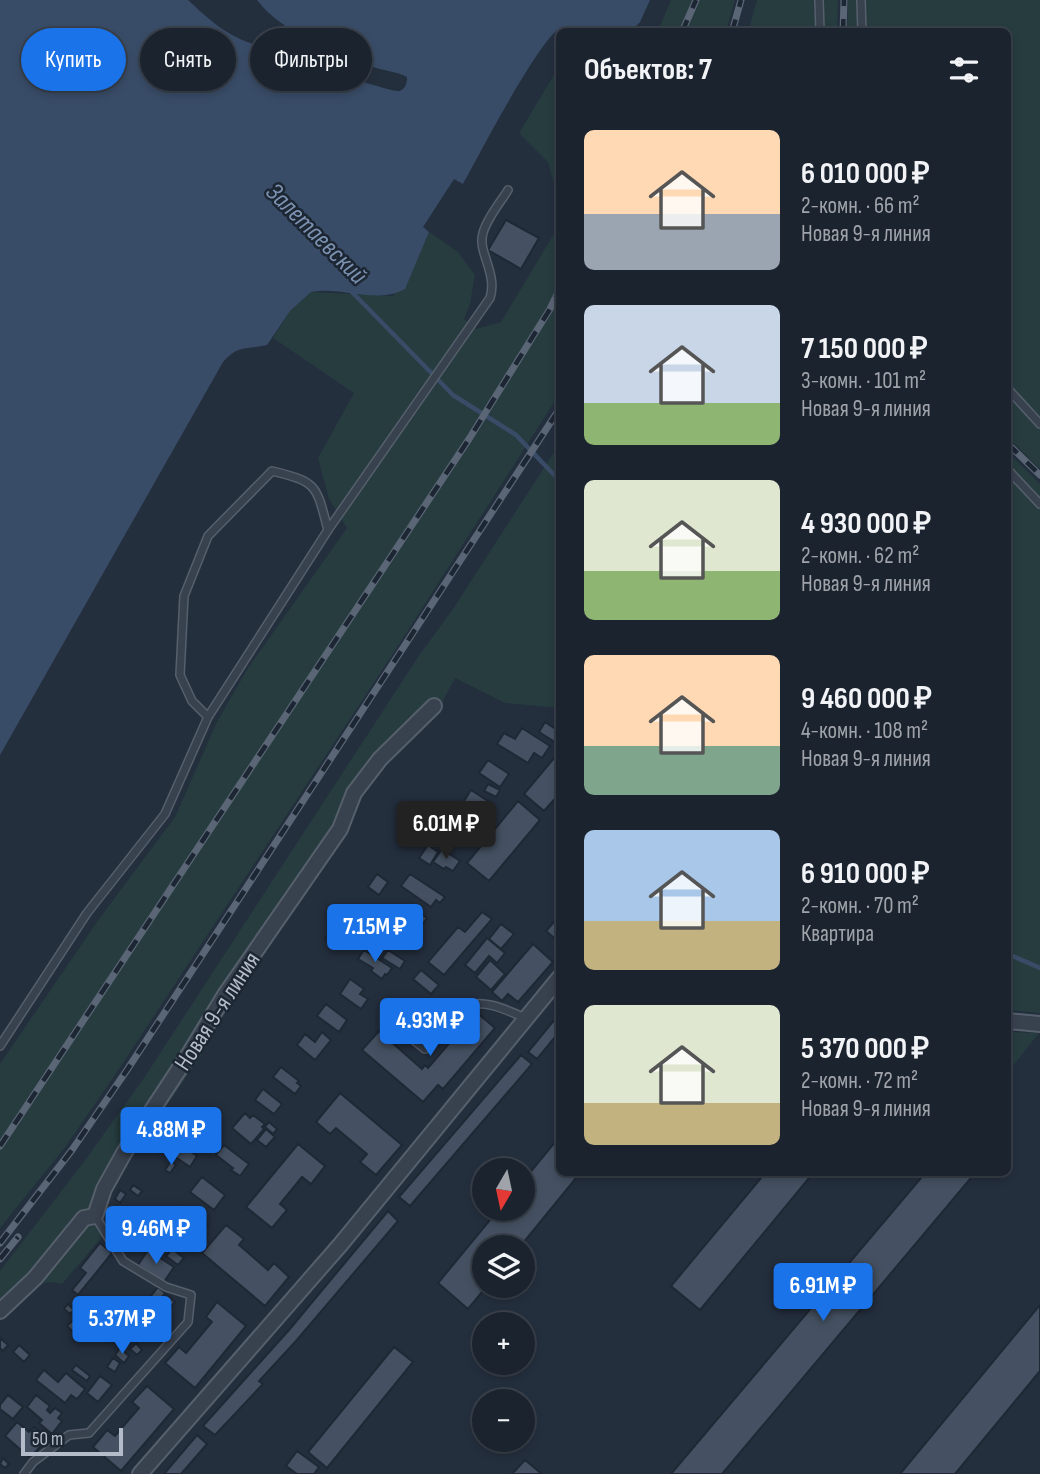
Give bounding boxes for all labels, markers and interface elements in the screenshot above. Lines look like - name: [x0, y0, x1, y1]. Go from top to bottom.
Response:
- chip: Купить: [21, 28, 126, 91]
- chip: Снять: [140, 28, 236, 91]
- chip: Фильтры: [250, 28, 372, 91]
- icon: filters: [945, 51, 983, 89]
- text: Объектов: 7: [584, 52, 712, 88]
- text: 6 010 000 ₽: [801, 156, 930, 192]
- icon: home: [640, 158, 724, 242]
- water label: Залетаевский: [259, 177, 373, 291]
- text: 2-комн. · 66 m²: [801, 192, 920, 220]
- text: Новая 9-я линия: [801, 220, 931, 248]
- text: 7 150 000 ₽: [801, 331, 928, 367]
- icon: home: [640, 333, 724, 417]
- text: 3-комн. · 101 m²: [801, 367, 926, 395]
- text: Новая 9-я линия: [801, 395, 931, 423]
- text: 4 930 000 ₽: [801, 506, 931, 542]
- icon: home: [640, 508, 724, 592]
- text: 2-комн. · 62 m²: [801, 542, 919, 570]
- text: Новая 9-я линия: [801, 570, 931, 598]
- text: 9 460 000 ₽: [801, 681, 932, 717]
- icon: home: [640, 683, 724, 767]
- text: 4-комн. · 108 m²: [801, 717, 928, 745]
- text: Новая 9-я линия: [801, 745, 931, 773]
- pin: 6.01M ₽: [381, 802, 511, 861]
- text: 6.01M ₽: [413, 810, 479, 838]
- text: 6 910 000 ₽: [801, 856, 930, 892]
- icon: home: [640, 858, 724, 942]
- text: 2-комн. · 70 m²: [801, 892, 919, 920]
- pin: 7.15M ₽: [310, 904, 440, 964]
- text: 7.15M ₽: [343, 913, 407, 941]
- text: Квартира: [801, 920, 874, 948]
- street label: Новая 9-я линия: [168, 947, 266, 1076]
- pin: 4.93M ₽: [365, 998, 495, 1058]
- text: 4.93M ₽: [396, 1007, 464, 1035]
- text: 5 370 000 ₽: [801, 1031, 929, 1067]
- icon: home: [640, 1033, 724, 1117]
- text: 2-комн. · 72 m²: [801, 1067, 918, 1095]
- text: Новая 9-я линия: [801, 1095, 931, 1123]
- pin: 4.88M ₽: [106, 1108, 236, 1167]
- text: 4.88M ₽: [136, 1116, 206, 1144]
- north arrow: [472, 1158, 536, 1222]
- map controls: [472, 1158, 535, 1452]
- pin: 9.46M ₽: [91, 1206, 221, 1266]
- text: 9.46M ₽: [122, 1215, 190, 1243]
- button: layers: [472, 1235, 535, 1298]
- pin: 6.91M ₽: [758, 1264, 888, 1323]
- text: 6.91M ₽: [790, 1272, 856, 1300]
- pin: 5.37M ₽: [57, 1296, 187, 1356]
- text: 5.37M ₽: [88, 1305, 156, 1333]
- button: +: [472, 1312, 535, 1375]
- button: −: [472, 1389, 535, 1452]
- scale bar: [21, 1425, 122, 1457]
- text: 50 m: [32, 1428, 63, 1451]

